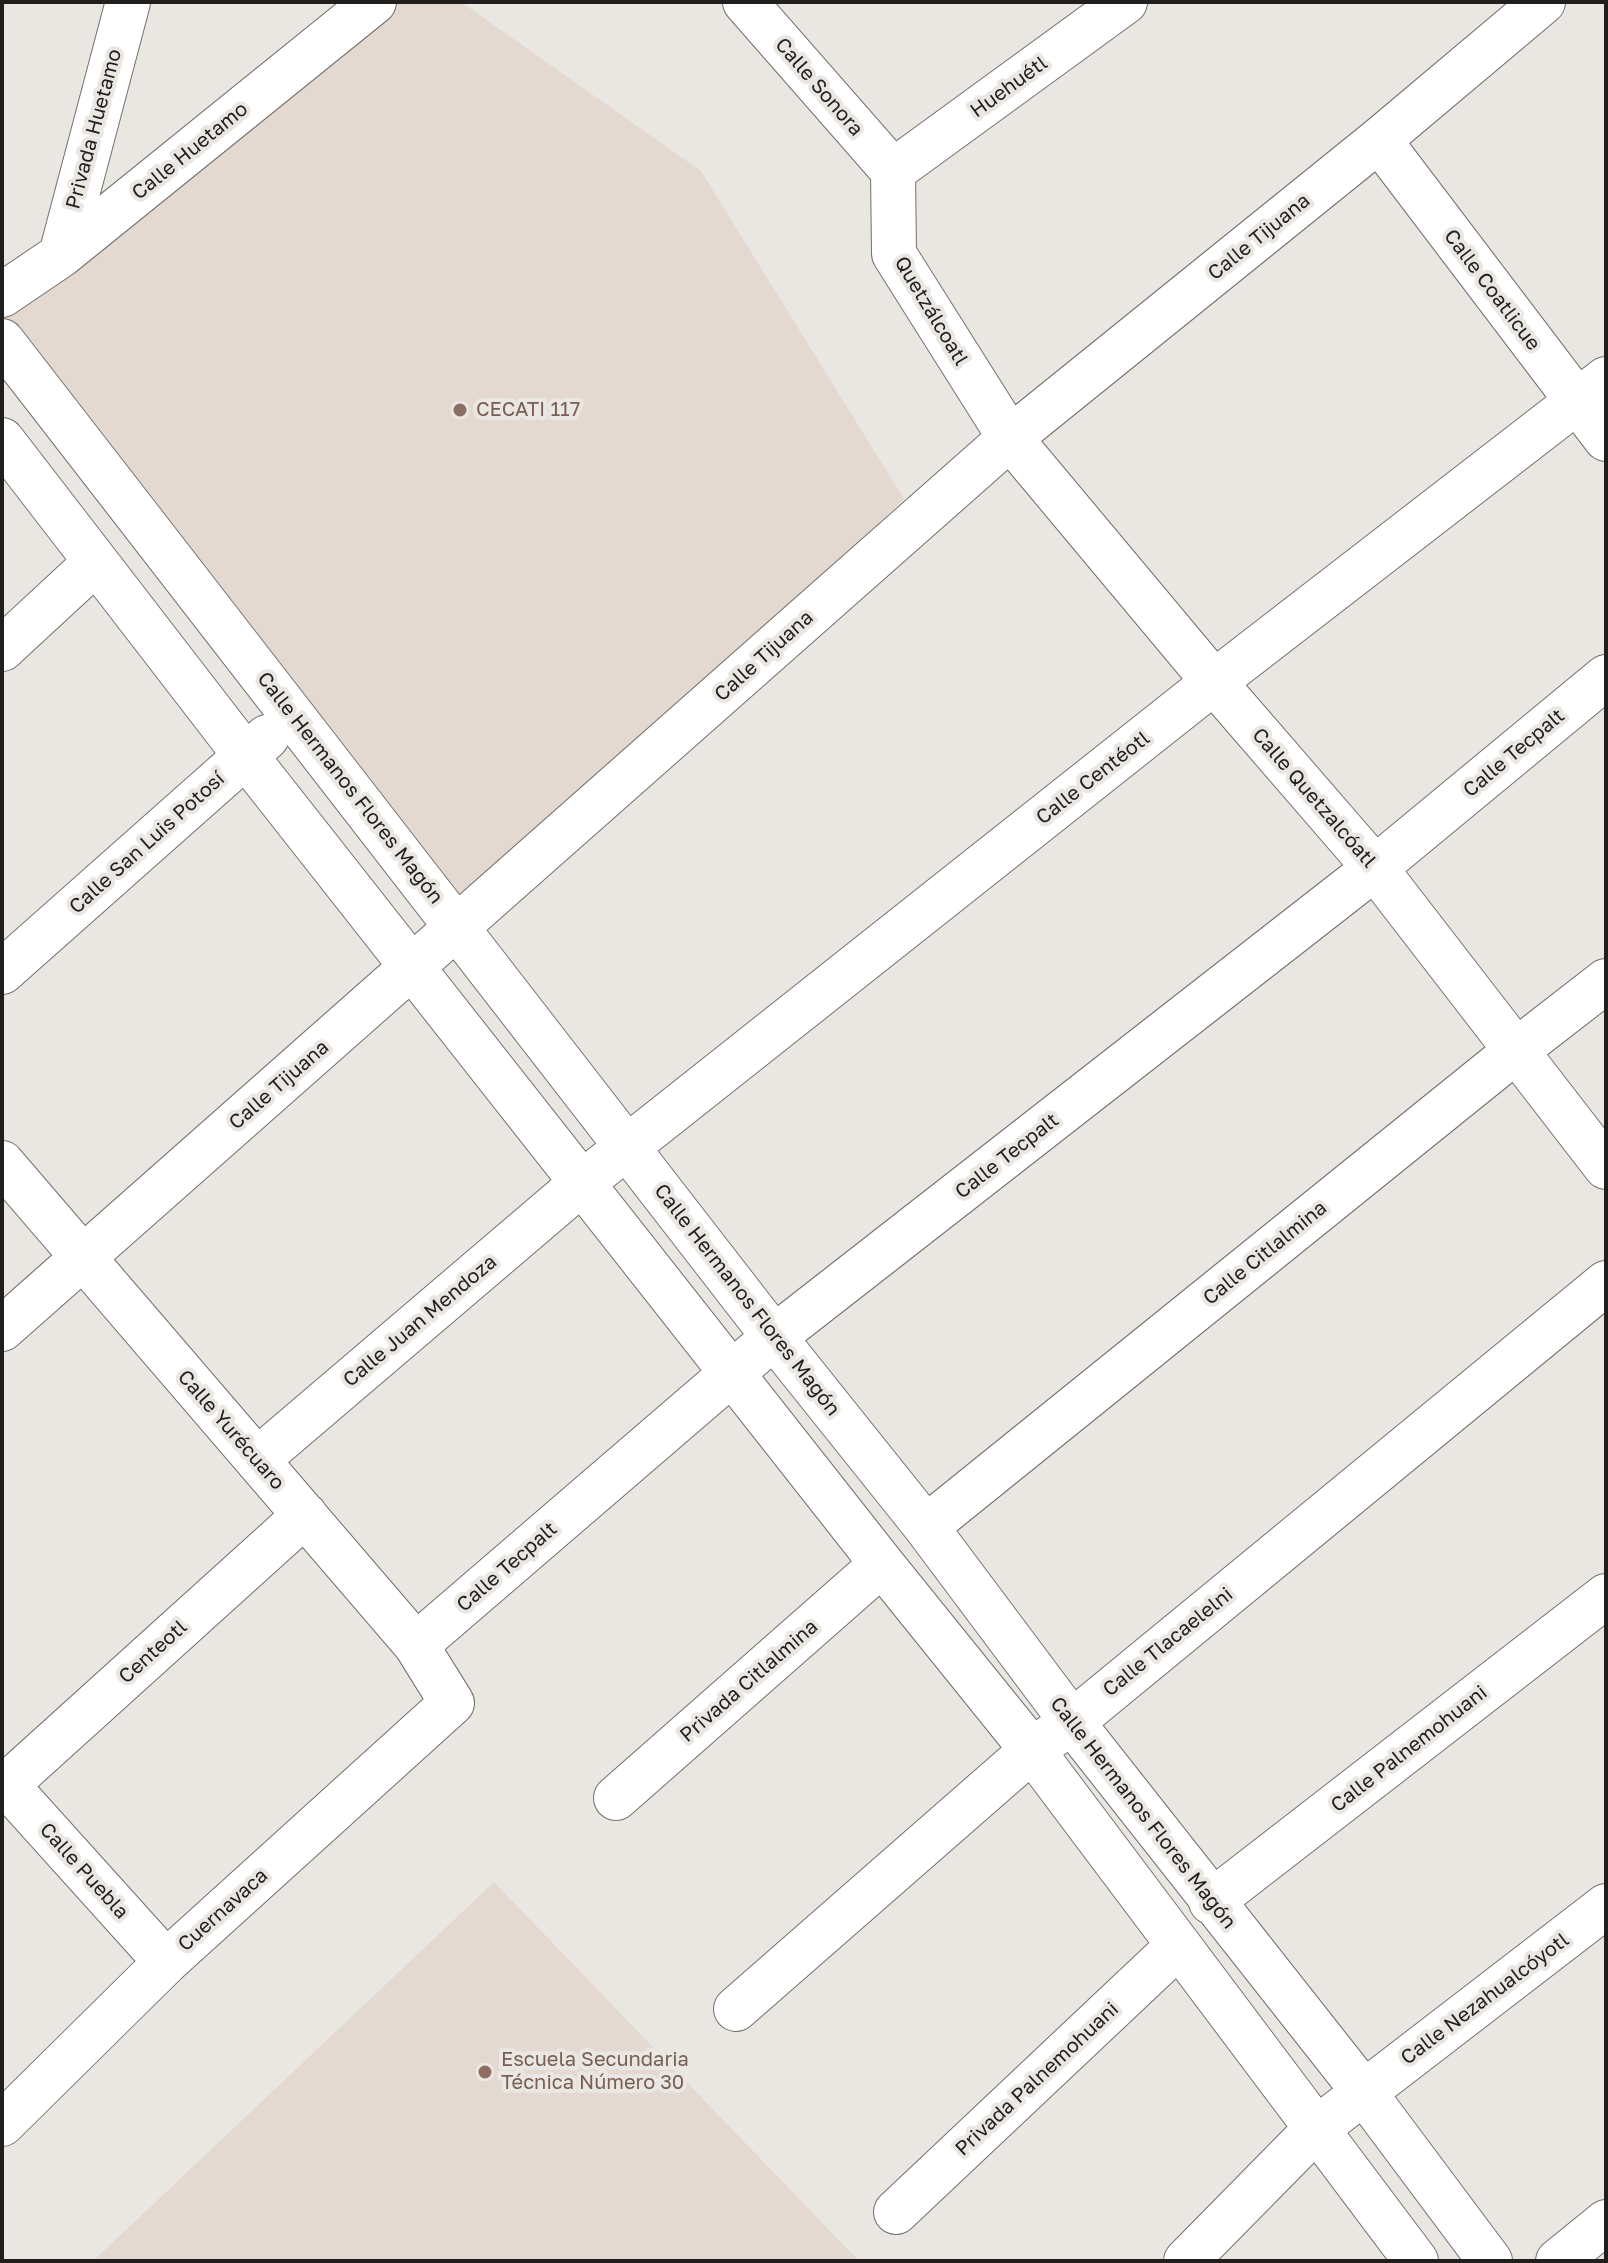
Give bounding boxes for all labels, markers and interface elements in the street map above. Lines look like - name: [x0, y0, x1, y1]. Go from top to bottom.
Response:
- street label: Calle Sonora: [770, 33, 868, 141]
- street label: Privada Huetamo: [61, 46, 127, 212]
- street label: Huehuétl: [966, 51, 1052, 123]
- street label: Calle Huetamo: [127, 97, 253, 205]
- street label: Calle Tijuana: [1203, 189, 1315, 285]
- street label: Calle Coatlicue: [1439, 225, 1545, 355]
- street label: Quetzálcoatl: [889, 252, 973, 370]
- place label: CECATI 117: [476, 398, 580, 422]
- marker: CECATI 117: [451, 401, 469, 419]
- street label: Calle Tijuana: [710, 606, 818, 706]
- street label: Calle Hermanos Flores Magón: [252, 667, 448, 909]
- street label: Calle Tecpalt: [1458, 704, 1570, 802]
- street label: Calle Quetzalcóatl: [1247, 723, 1381, 873]
- street label: Calle Centéotl: [1031, 726, 1155, 830]
- street label: Calle San Luis Potosí: [64, 767, 230, 919]
- street label: Calle Tijuana: [224, 1035, 334, 1135]
- street label: Calle Tecpalt: [950, 1108, 1064, 1204]
- street label: Calle Hermanos Flores Magón: [649, 1179, 845, 1421]
- street label: Calle Citlalmina: [1198, 1196, 1332, 1310]
- street label: Calle Juan Mendoza: [338, 1250, 502, 1392]
- street label: Calle Yurécuaro: [172, 1365, 290, 1495]
- street label: Calle Tecpalt: [452, 1517, 562, 1617]
- street label: Calle Tlacaelelni: [1098, 1582, 1238, 1702]
- street label: Centeotl: [114, 1615, 192, 1689]
- street label: Privada Citlalmina: [675, 1615, 823, 1747]
- street label: Calle Palnemohuani: [1326, 1681, 1492, 1817]
- street label: Calle Hermanos Flores Magón: [1045, 1692, 1241, 1934]
- street label: Calle Puebla: [35, 1818, 133, 1924]
- street label: Cuernavaca: [173, 1863, 273, 1957]
- street label: Calle Nezahualcóyotl: [1396, 1928, 1574, 2070]
- street label: Privada Palnemohuani: [950, 1997, 1124, 2161]
- place label: Escuela Secundaria Técnica Número 30: [501, 2048, 689, 2095]
- marker: Escuela Secundaria Técnica Número 30: [476, 2063, 494, 2081]

